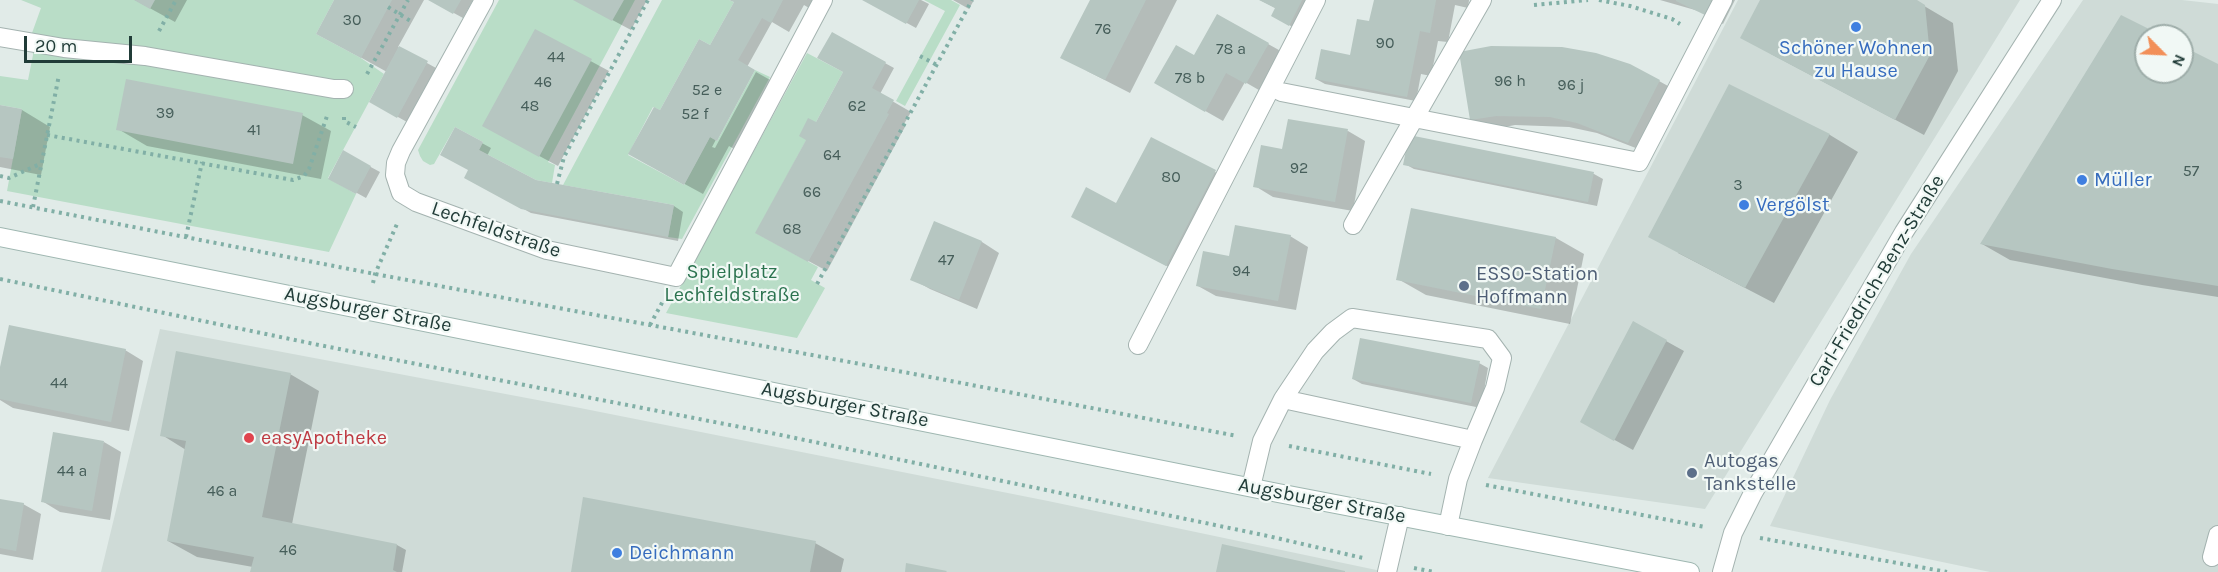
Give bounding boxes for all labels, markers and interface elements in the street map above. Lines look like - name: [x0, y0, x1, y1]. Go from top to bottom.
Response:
- house number: 30: [343, 10, 361, 30]
- house number: 76: [1095, 19, 1111, 39]
- marker: Schöner Wohnen zu Hause: [1849, 20, 1863, 34]
- scale bar: [27, 24, 135, 62]
- north arrow: [2134, 24, 2194, 84]
- house number: 90: [1376, 33, 1394, 53]
- text: 20 m: [35, 35, 77, 57]
- place label: Schöner Wohnen zu Hause: [1779, 36, 1933, 83]
- house number: 78 a: [1216, 39, 1246, 59]
- house number: 44: [547, 47, 565, 67]
- text: N: [2168, 52, 2190, 70]
- house number: 78 b: [1175, 68, 1205, 88]
- house number: 96 h: [1494, 71, 1526, 91]
- house number: 46: [534, 72, 552, 92]
- house number: 96 j: [1557, 75, 1585, 95]
- house number: 52 e: [692, 80, 722, 100]
- house number: 48: [521, 96, 539, 116]
- house number: 62: [848, 96, 866, 116]
- house number: 39: [156, 103, 174, 123]
- house number: 52 f: [681, 104, 709, 124]
- house number: 41: [247, 120, 261, 140]
- house number: 64: [823, 145, 841, 165]
- house number: 92: [1290, 158, 1308, 178]
- house number: 57: [2183, 161, 2199, 181]
- house number: 80: [1161, 167, 1181, 187]
- place label: Müller: [2094, 168, 2152, 192]
- street label: Carl-Friedrich-Benz-Straße: [1804, 171, 1950, 391]
- marker: Müller: [2075, 173, 2089, 187]
- house number: 3: [1733, 175, 1743, 195]
- house number: 66: [803, 182, 821, 202]
- place label: Vergölst: [1756, 193, 1830, 217]
- street label: Lechfeldstraße: [428, 197, 564, 263]
- marker: Vergölst: [1737, 198, 1751, 212]
- house number: 68: [783, 219, 801, 239]
- house number: 47: [938, 250, 954, 270]
- park label: Spielplatz Lechfeldstraße: [664, 260, 800, 307]
- house number: 94: [1232, 261, 1250, 281]
- place label: ESSO-Station Hoffmann: [1476, 262, 1598, 309]
- marker: ESSO-Station Hoffmann: [1457, 279, 1471, 293]
- street label: Augsburger Straße: [282, 282, 454, 338]
- house number: 44: [50, 373, 68, 393]
- street label: Augsburger Straße: [759, 377, 931, 433]
- place label: easyApotheke: [261, 426, 387, 450]
- marker: easyApotheke: [242, 431, 256, 445]
- place label: Autogas Tankstelle: [1704, 449, 1796, 496]
- house number: 44 a: [57, 461, 87, 481]
- marker: Autogas Tankstelle: [1685, 466, 1699, 480]
- street label: Augsburger Straße: [1236, 473, 1408, 529]
- house number: 46 a: [207, 481, 237, 501]
- house number: 46: [279, 540, 297, 560]
- place label: Deichmann: [629, 541, 735, 565]
- marker: Deichmann: [610, 546, 624, 560]

